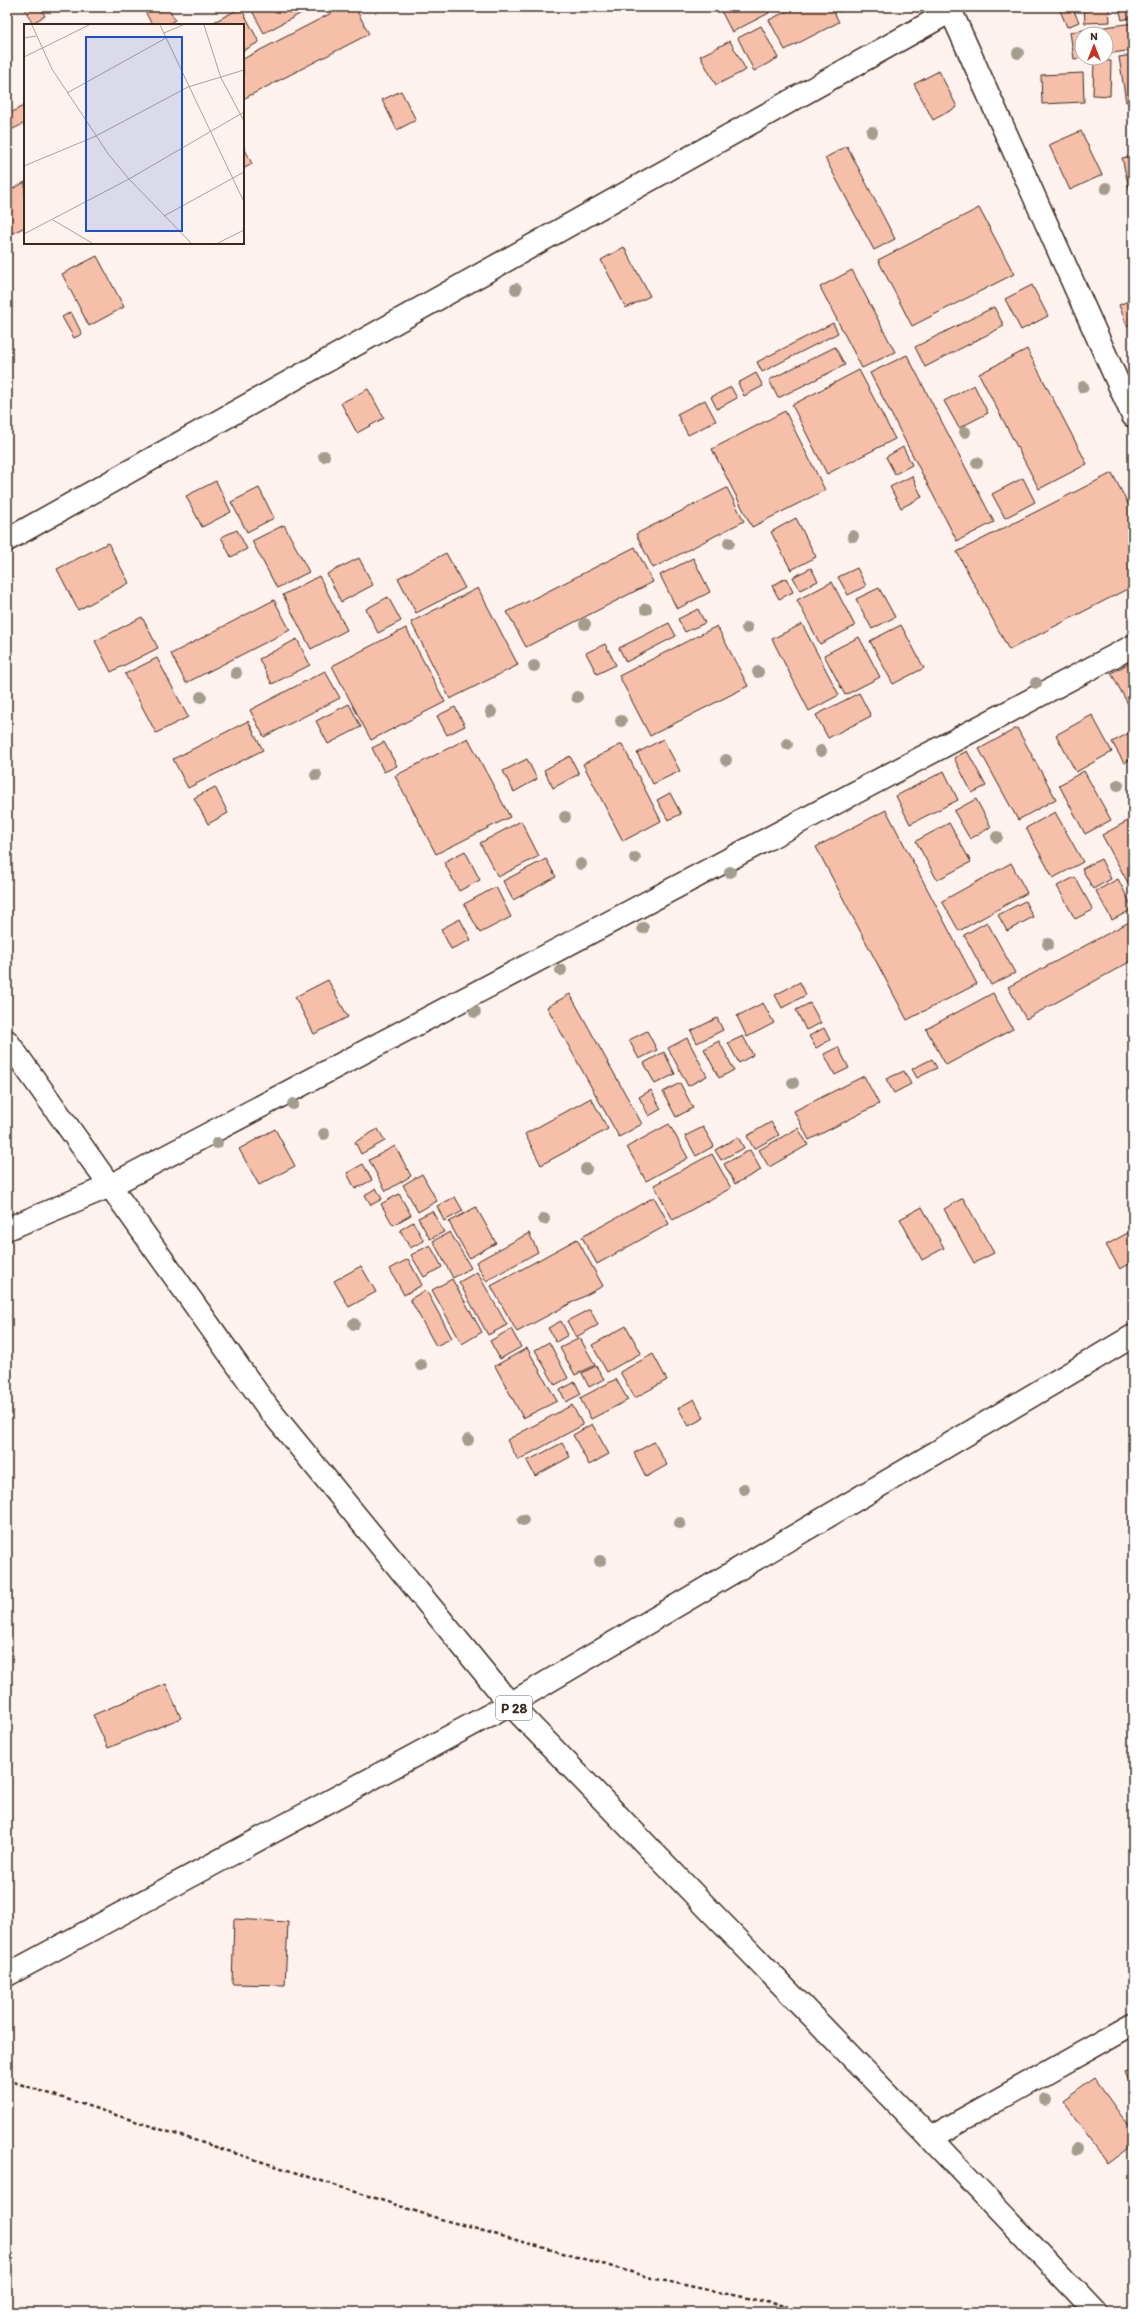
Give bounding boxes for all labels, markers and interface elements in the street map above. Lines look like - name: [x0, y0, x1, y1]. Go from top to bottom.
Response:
- inset map: [24, 24, 244, 244]
- north arrow: [1074, 26, 1114, 66]
- text: N: [1090, 30, 1098, 43]
- road number: P 28: [496, 1696, 532, 1720]

